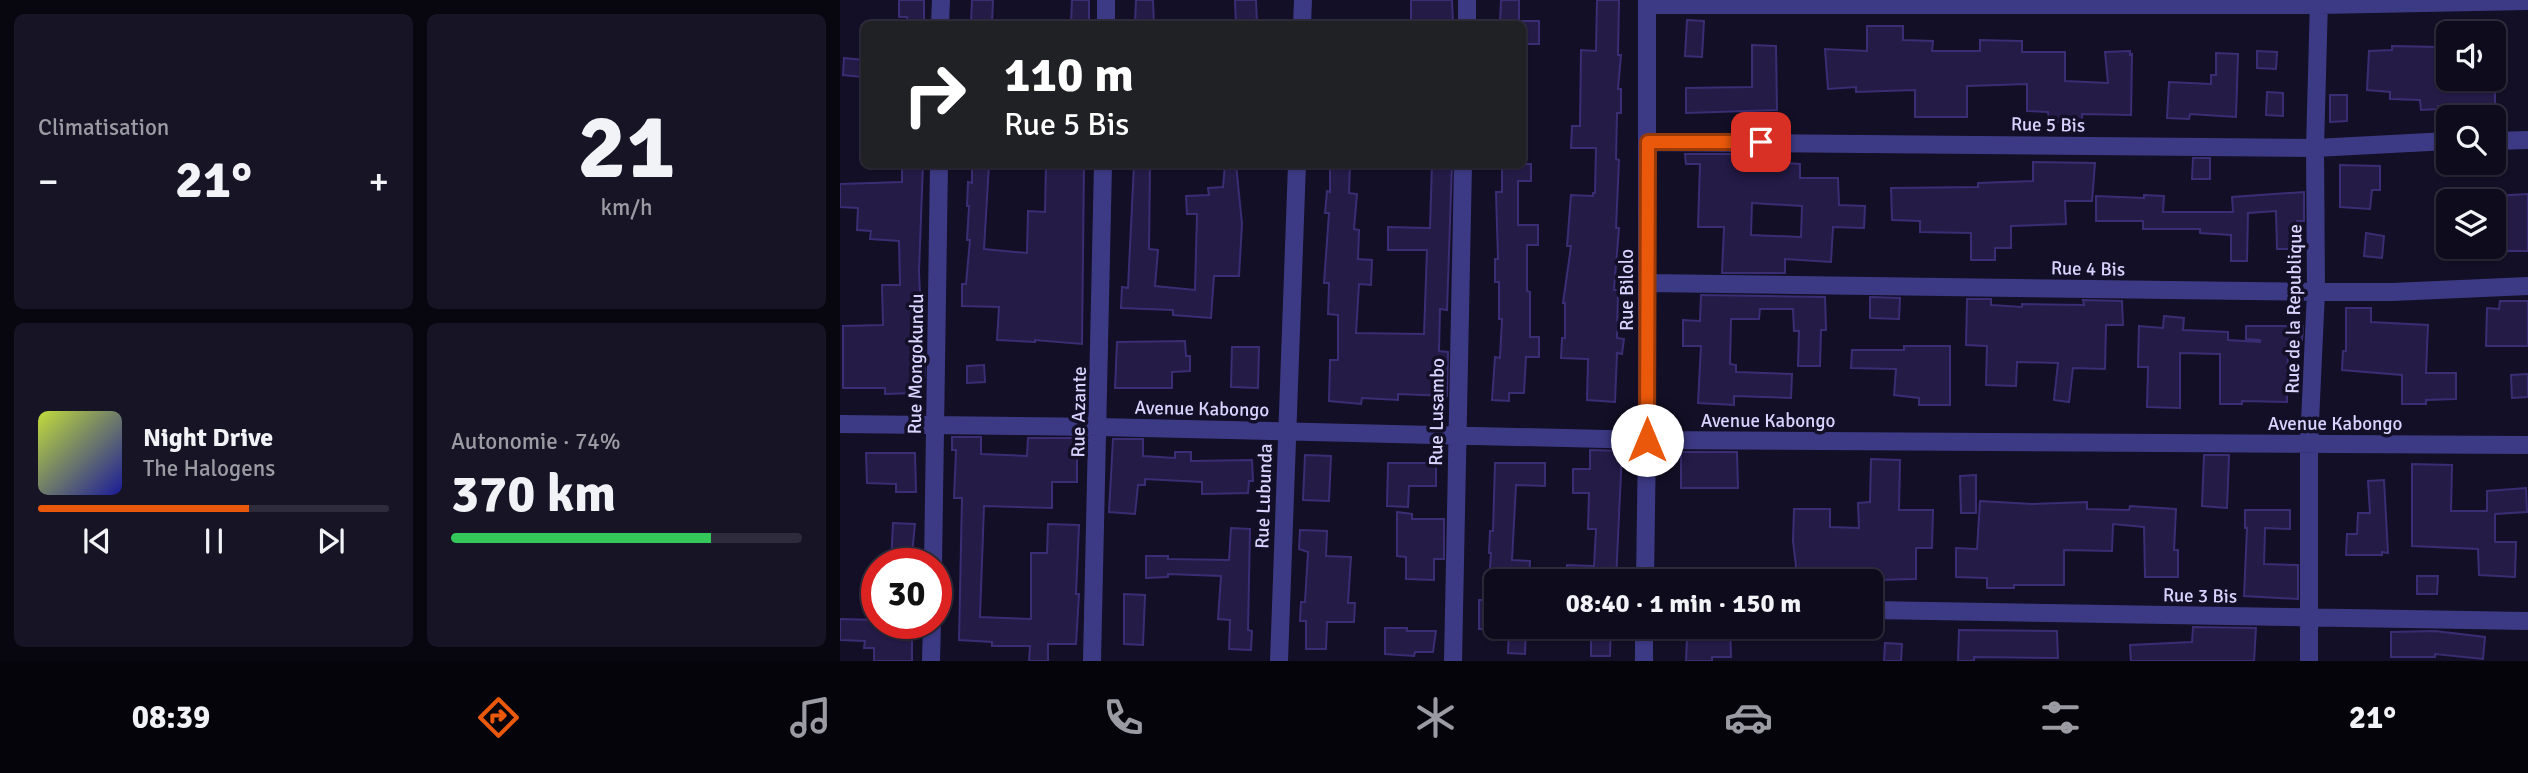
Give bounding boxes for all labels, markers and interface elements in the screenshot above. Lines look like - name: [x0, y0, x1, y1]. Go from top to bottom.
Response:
- map controls: [2436, 21, 2506, 259]
- button: sound: [2436, 21, 2506, 91]
- text: 110 m: [1004, 45, 1134, 105]
- icon: right: [889, 49, 980, 140]
- text: 21: [577, 91, 676, 204]
- text: Rue 5 Bis: [1004, 105, 1129, 144]
- button: search: [2436, 105, 2506, 175]
- pin: [1731, 112, 1791, 172]
- street label: Rue 5 Bis: [2011, 112, 2085, 138]
- text: Climatisation: [38, 113, 169, 142]
- icon: arrive: [1742, 123, 1780, 161]
- text: 21°: [175, 148, 252, 212]
- text: −: [38, 158, 59, 205]
- text: +: [368, 158, 389, 205]
- button: layers: [2436, 189, 2506, 259]
- text: km/h: [600, 193, 653, 222]
- street label: Rue de la Republique: [2281, 224, 2307, 394]
- street label: Rue Bilolo: [1615, 249, 1639, 331]
- street label: Rue 4 Bis: [2051, 256, 2125, 282]
- street label: Rue Mongokundu: [903, 293, 929, 435]
- street label: Rue Lusambo: [1424, 358, 1450, 466]
- street label: Rue Azante: [1066, 366, 1092, 458]
- street label: Avenue Kabongo: [1134, 396, 1270, 422]
- position arrow: [1610, 403, 1684, 477]
- street label: Avenue Kabongo: [1701, 409, 1835, 433]
- street label: Avenue Kabongo: [2268, 412, 2402, 436]
- text: Night Drive: [143, 422, 273, 454]
- text: Autonomie · 74%: [451, 427, 621, 456]
- street label: Rue Lubunda: [1250, 443, 1278, 549]
- text: The Halogens: [143, 454, 275, 483]
- text: 370 km: [451, 462, 616, 526]
- icon: previous: [78, 522, 116, 560]
- icon: pause: [195, 522, 233, 560]
- icon: next: [312, 522, 350, 560]
- speed limit sign: 30: [861, 548, 952, 639]
- street label: Rue 3 Bis: [2163, 583, 2237, 609]
- text: 08:40 · 1 min · 150 m: [1566, 588, 1801, 620]
- icon: directions: [474, 693, 523, 742]
- icon: music: [786, 693, 835, 742]
- icon: phone: [1099, 693, 1148, 742]
- icon: climate: [1411, 693, 1460, 742]
- icon: car: [1724, 693, 1773, 742]
- icon: filters: [2036, 693, 2085, 742]
- text: 08:39: [132, 698, 210, 737]
- text: 21°: [2349, 698, 2396, 737]

